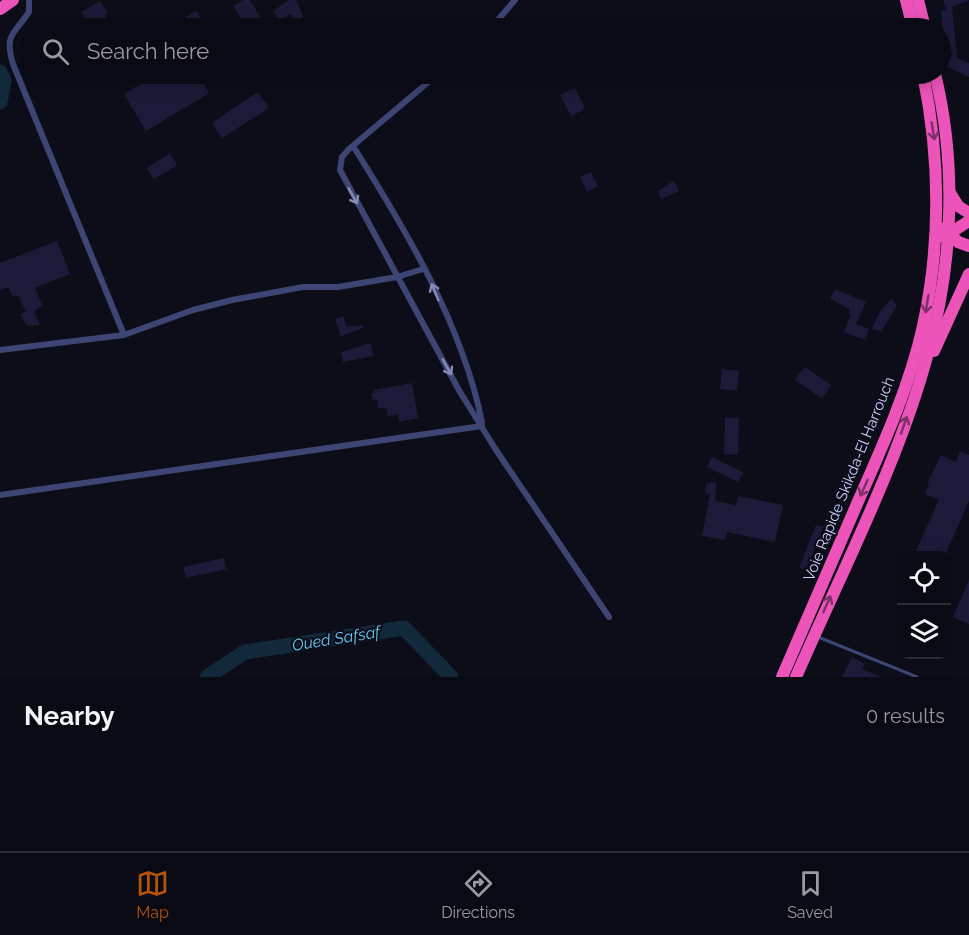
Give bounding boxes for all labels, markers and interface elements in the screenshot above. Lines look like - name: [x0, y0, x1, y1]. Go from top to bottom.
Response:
- search box: [18, 18, 951, 84]
- icon: search: [39, 35, 72, 68]
- text: Search here: [87, 38, 209, 64]
- one-way arrow: [928, 121, 939, 140]
- one-way arrow: [348, 187, 359, 205]
- one-way arrow: [429, 284, 440, 302]
- one-way arrow: [921, 293, 932, 313]
- one-way arrow: [442, 358, 453, 376]
- street label: Voie Rapide Skikda-El Harrouch: [800, 374, 898, 584]
- one-way arrow: [899, 416, 910, 435]
- one-way arrow: [858, 479, 869, 497]
- map controls: [897, 551, 951, 659]
- button: locate: [897, 551, 951, 605]
- one-way arrow: [823, 595, 834, 613]
- button: layers: [897, 605, 951, 659]
- water label: Oued Safsaf: [291, 622, 383, 655]
- text: Nearby: [24, 701, 114, 731]
- text: 0 results: [866, 704, 945, 728]
- tab: Map: [136, 867, 169, 922]
- tab: Directions: [441, 867, 515, 922]
- tab: Saved: [787, 867, 833, 922]

